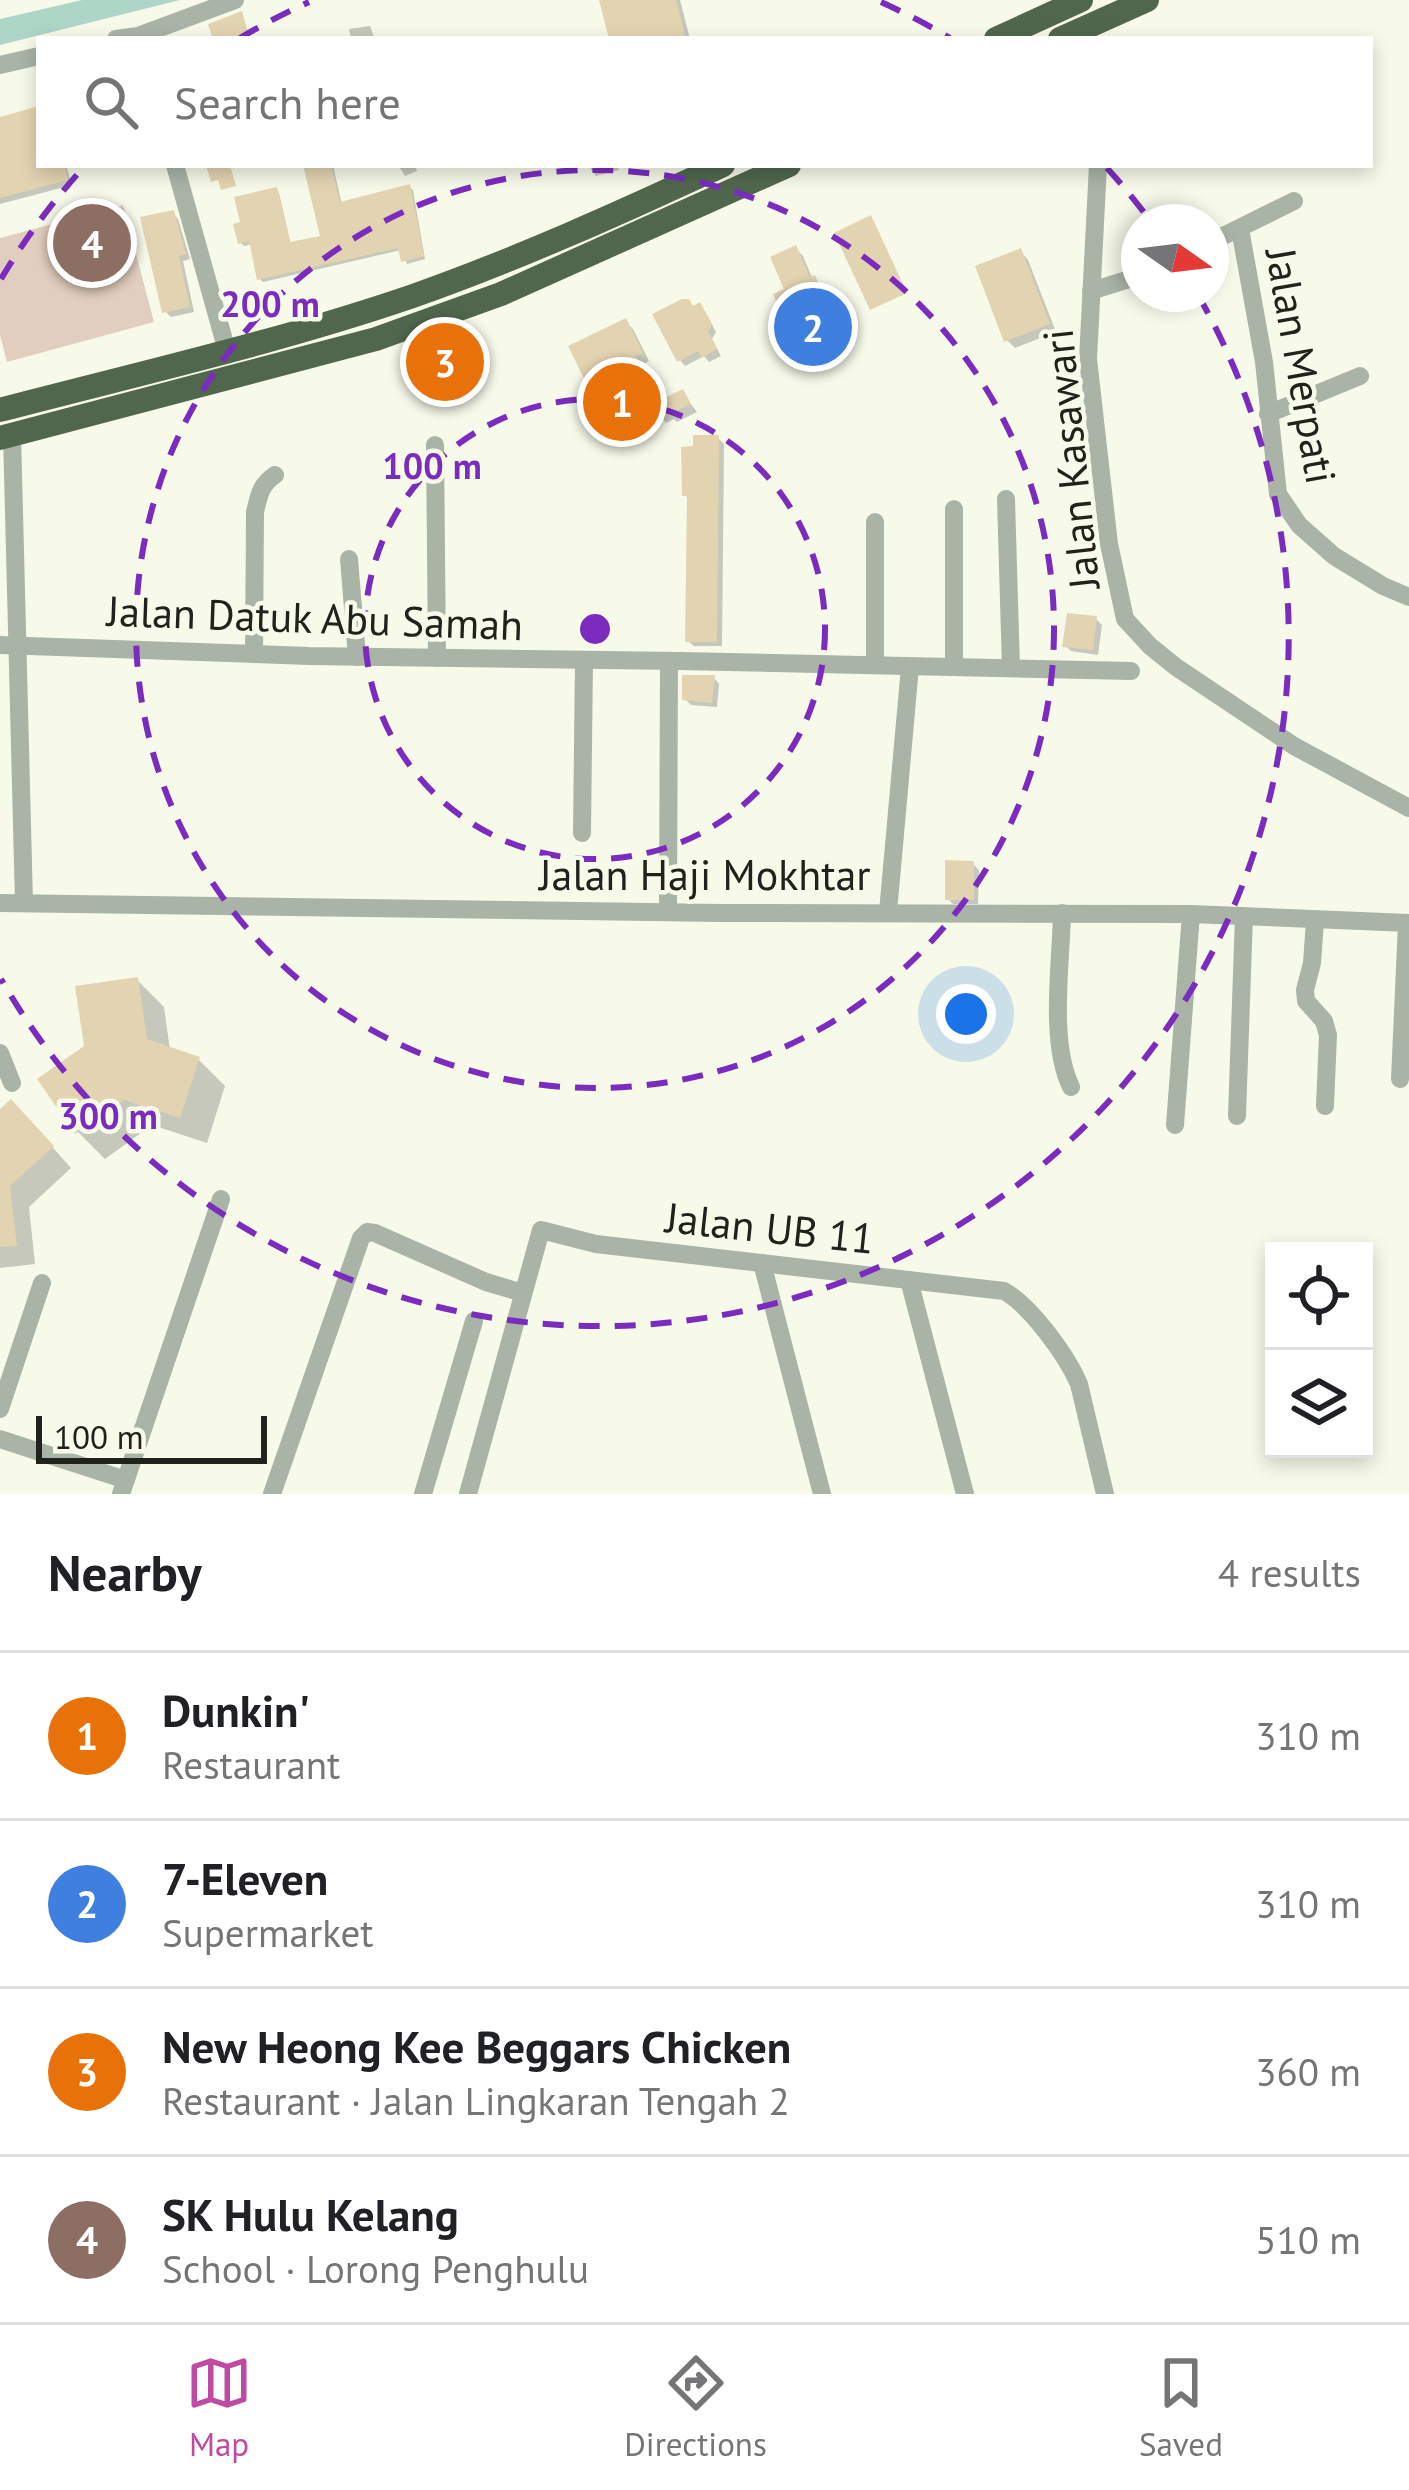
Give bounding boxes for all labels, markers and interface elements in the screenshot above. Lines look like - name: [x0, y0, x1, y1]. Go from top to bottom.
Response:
- search box: [36, 36, 1373, 168]
- icon: search: [78, 69, 144, 135]
- text: Search here: [174, 73, 401, 131]
- pin: 4: [53, 198, 131, 288]
- north arrow: [1121, 204, 1229, 312]
- street label: Jalan Merpati: [1253, 242, 1349, 488]
- text: 200 m: [220, 280, 320, 327]
- pin: 2: [774, 282, 852, 372]
- pin: 3: [406, 317, 484, 407]
- street label: Jalan Kasawari: [1029, 326, 1112, 594]
- pin: 1: [583, 357, 661, 447]
- text: 100 m: [382, 442, 482, 489]
- street label: Jalan Datuk Abu Samah: [104, 583, 524, 652]
- centre of rings: [574, 608, 616, 650]
- street label: Jalan Haji Mokhtar: [537, 847, 871, 902]
- your location: [936, 984, 996, 1044]
- text: 300 m: [58, 1092, 158, 1139]
- street label: Jalan UB 11: [661, 1189, 877, 1266]
- map controls: [1265, 1242, 1373, 1458]
- button: locate: [1265, 1242, 1373, 1350]
- button: layers: [1265, 1350, 1373, 1458]
- scale bar: [36, 1410, 267, 1463]
- text: 100 m: [54, 1415, 144, 1458]
- text: Nearby: [48, 1539, 202, 1605]
- text: 4 results: [1218, 1547, 1361, 1598]
- text: Dunkin': [162, 1681, 310, 1739]
- text: 1: [76, 1710, 98, 1761]
- text: 310 m: [1255, 1710, 1361, 1761]
- text: Restaurant: [162, 1739, 340, 1790]
- text: 7-Eleven: [162, 1849, 328, 1907]
- text: 2: [76, 1878, 98, 1929]
- text: 310 m: [1255, 1878, 1361, 1929]
- text: Supermarket: [162, 1907, 373, 1958]
- text: New Heong Kee Beggars Chicken: [162, 2017, 791, 2075]
- text: 3: [76, 2046, 98, 2097]
- text: 360 m: [1255, 2046, 1361, 2097]
- text: Restaurant · Jalan Lingkaran Tengah 2: [162, 2075, 790, 2126]
- text: SK Hulu Kelang: [162, 2185, 459, 2243]
- text: 4: [76, 2214, 98, 2265]
- text: 510 m: [1255, 2214, 1361, 2265]
- text: School · Lorong Penghulu: [162, 2243, 589, 2294]
- tab: Map: [186, 2350, 252, 2465]
- tab: Directions: [624, 2350, 767, 2465]
- tab: Saved: [1139, 2350, 1223, 2465]

